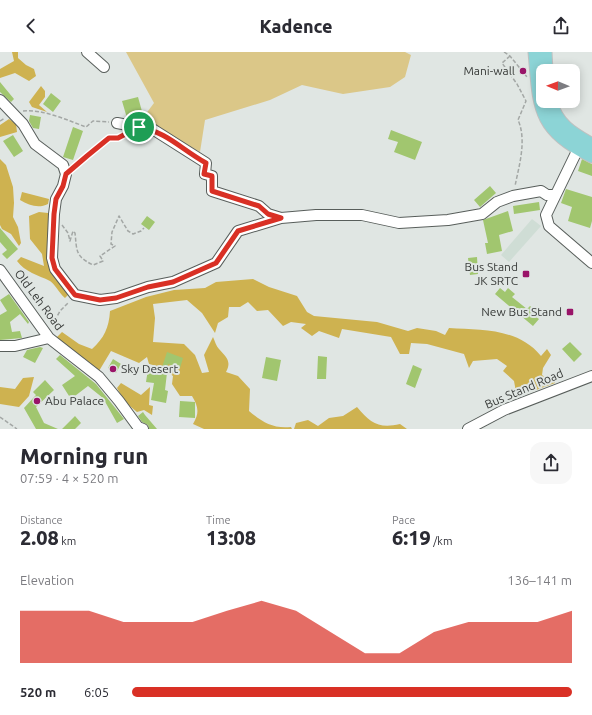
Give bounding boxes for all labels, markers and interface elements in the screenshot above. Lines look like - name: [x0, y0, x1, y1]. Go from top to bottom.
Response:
- icon: back: [20, 15, 42, 37]
- icon: share: [550, 15, 572, 37]
- text: Kadence: [259, 16, 333, 36]
- place label: Mani-wall: [463, 64, 515, 77]
- north arrow: [536, 64, 580, 108]
- map controls: [536, 64, 580, 108]
- marker: Mani-wall: [518, 66, 528, 76]
- pin: [122, 110, 156, 144]
- icon: arrive: [128, 116, 150, 138]
- place label: Bus Stand JK SRTC: [465, 260, 519, 287]
- street label: Old Leh Road: [12, 267, 66, 332]
- marker: Bus Stand JK SRTC: [521, 269, 531, 279]
- place label: New Bus Stand: [481, 305, 562, 318]
- marker: New Bus Stand: [565, 307, 575, 317]
- place label: Sky Desert: [121, 362, 178, 375]
- marker: Sky Desert: [108, 364, 118, 374]
- street label: Bus Stand Road: [483, 366, 565, 411]
- place label: Abu Palace: [45, 394, 104, 407]
- marker: Abu Palace: [32, 396, 42, 406]
- button: share: [530, 442, 572, 484]
- text: Morning run: [20, 443, 148, 468]
- text: 07:59 · 4 × 520 m: [20, 471, 119, 485]
- text: Distance: [20, 514, 63, 526]
- text: Time: [206, 514, 231, 526]
- text: Pace: [392, 514, 415, 526]
- text: 2.08: [20, 526, 59, 549]
- text: 13:08: [206, 526, 256, 549]
- text: 6:19: [392, 526, 431, 549]
- text: km: [59, 535, 76, 547]
- text: /km: [431, 535, 452, 547]
- text: Elevation: [20, 573, 74, 587]
- text: 136–141 m: [507, 573, 572, 587]
- text: 520 m: [20, 685, 56, 699]
- text: 6:05: [84, 685, 109, 699]

